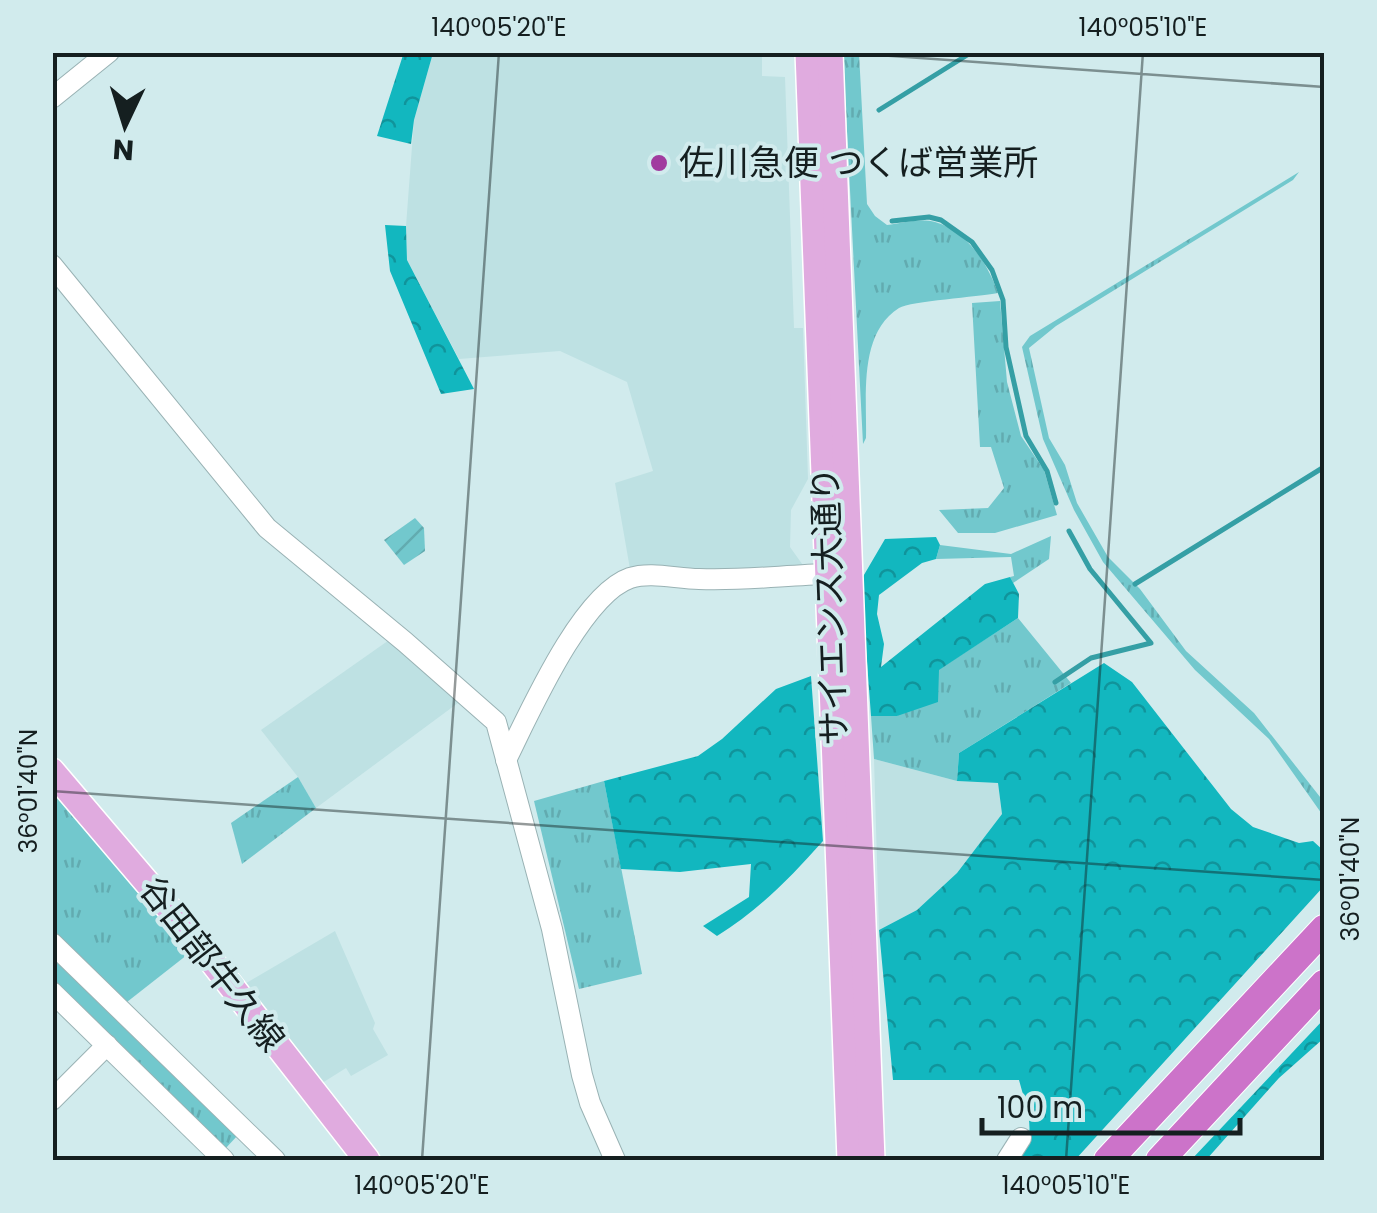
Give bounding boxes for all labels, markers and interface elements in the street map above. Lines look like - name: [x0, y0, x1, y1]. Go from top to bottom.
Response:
- text: 140°05'20"E: [431, 10, 567, 45]
- text: 140°05'10"E: [1079, 10, 1207, 45]
- north arrow: [75, 75, 175, 175]
- text: N: [111, 129, 135, 170]
- place label: 佐川急便 つくば営業所: [679, 138, 1038, 187]
- marker: 佐川急便 つくば営業所: [648, 152, 670, 174]
- street label: サイエンス大通り: [800, 466, 859, 746]
- text: 36°01'40"N: [11, 729, 46, 853]
- text: 36°01'40"N: [1333, 817, 1368, 941]
- street label: 谷田部牛久線: [128, 866, 296, 1062]
- scale bar: [982, 1073, 1240, 1135]
- text: 100 m: [997, 1086, 1083, 1129]
- text: 140°05'20"E: [354, 1168, 490, 1203]
- text: 140°05'10"E: [1002, 1168, 1130, 1203]

